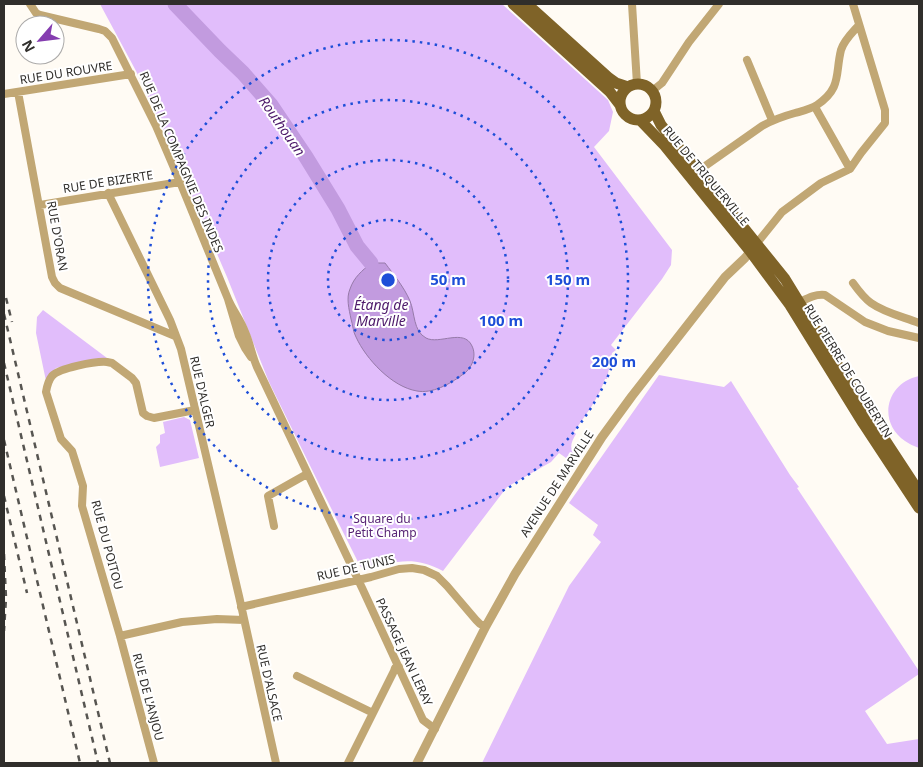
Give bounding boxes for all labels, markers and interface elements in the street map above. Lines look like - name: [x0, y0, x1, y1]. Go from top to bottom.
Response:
- north arrow: [15, 15, 65, 65]
- text: N: [17, 37, 39, 56]
- street label: RUE DU ROUVRE: [18, 57, 113, 88]
- street label: RUE DE LA COMPAGNIE DES INDES: [135, 69, 228, 255]
- water label: Routhouan: [255, 92, 310, 159]
- street label: RUE DE TRIQUERVILLE: [660, 122, 753, 229]
- street label: RUE DE BIZERTE: [62, 166, 154, 197]
- street label: RUE D'ORAN: [43, 199, 72, 272]
- text: 50 m: [430, 269, 466, 289]
- text: 150 m: [546, 269, 590, 289]
- centre of rings: [379, 271, 397, 289]
- water label: Étang de Marville: [354, 295, 408, 330]
- street label: RUE PIERRE DE COUBERTIN: [800, 301, 897, 441]
- text: 100 m: [479, 310, 523, 330]
- text: 200 m: [592, 351, 636, 371]
- street label: RUE D'ALGER: [186, 354, 219, 430]
- street label: AVENUE DE MARVILLE: [516, 427, 597, 540]
- street label: RUE DU POITOU: [87, 498, 128, 591]
- park label: Square du Petit Champ: [347, 510, 417, 541]
- street label: RUE DE TUNIS: [315, 550, 397, 585]
- street label: PASSAGE JEAN LERAY: [372, 595, 437, 709]
- street label: RUE D'ALSACE: [252, 643, 287, 723]
- street label: RUE DE L'ANJOU: [129, 651, 168, 743]

